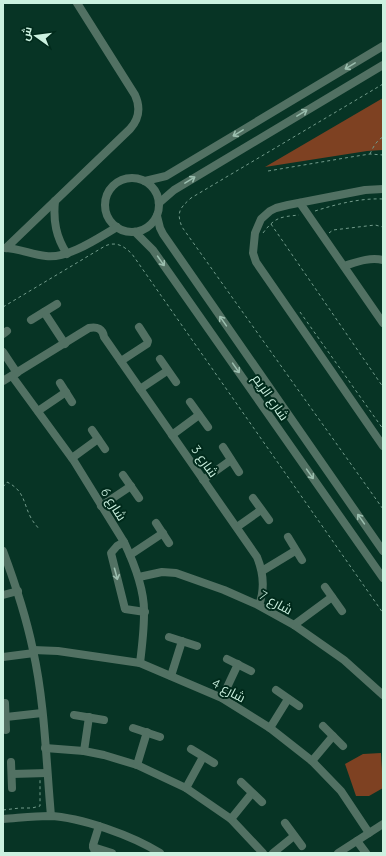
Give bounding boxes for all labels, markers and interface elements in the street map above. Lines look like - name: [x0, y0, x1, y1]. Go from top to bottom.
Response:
- north arrow: [16, 16, 56, 56]
- text: ش: [18, 25, 35, 42]
- one-way arrow: [344, 63, 356, 71]
- one-way arrow: [296, 109, 308, 117]
- one-way arrow: [232, 130, 244, 138]
- one-way arrow: [184, 176, 195, 184]
- one-way arrow: [157, 256, 165, 267]
- one-way arrow: [219, 315, 227, 326]
- one-way arrow: [232, 362, 240, 373]
- street label: شارع الريم: [248, 371, 293, 424]
- street label: شارع 3: [187, 442, 222, 481]
- one-way arrow: [306, 468, 315, 479]
- street label: شارع 6: [97, 485, 130, 524]
- one-way arrow: [357, 514, 365, 525]
- one-way arrow: [113, 567, 120, 580]
- street label: شارع 7: [256, 586, 295, 618]
- street label: شارع 4: [209, 675, 248, 706]

